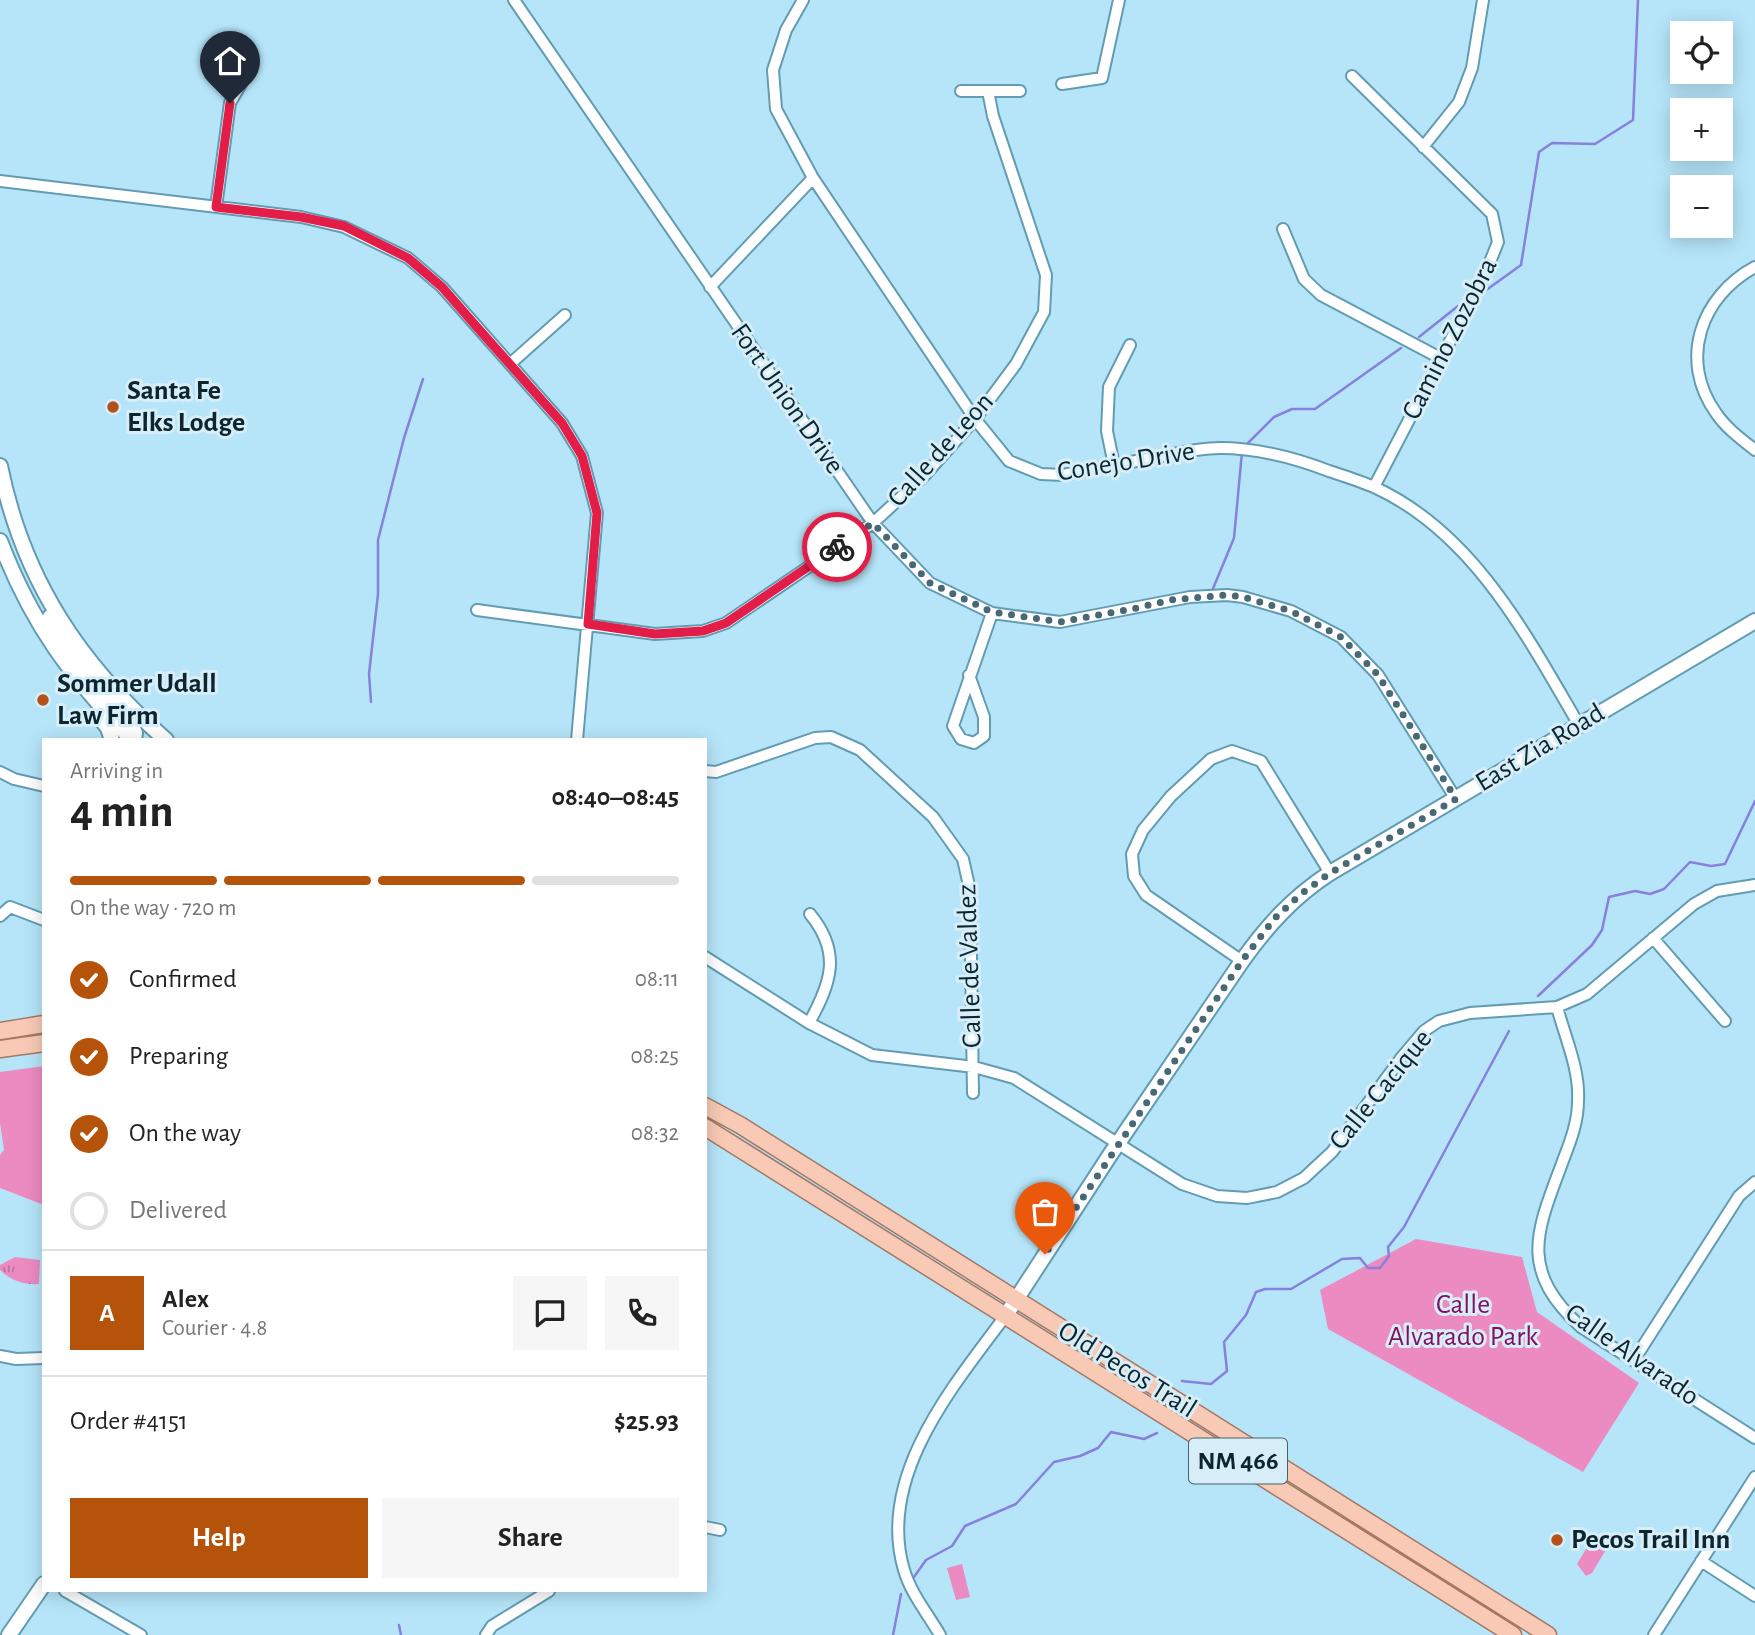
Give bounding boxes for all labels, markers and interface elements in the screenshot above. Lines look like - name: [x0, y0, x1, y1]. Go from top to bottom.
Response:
- map controls: [1670, 21, 1733, 238]
- button: locate: [1670, 21, 1733, 84]
- pin: [200, 31, 260, 103]
- icon: home: [211, 42, 249, 80]
- button: +: [1670, 98, 1733, 161]
- button: −: [1670, 175, 1733, 238]
- street label: Camino Zozobra: [1397, 254, 1503, 424]
- street label: Fort Union Drive: [725, 319, 849, 479]
- place label: Santa Fe Elks Lodge: [127, 377, 245, 437]
- street label: Calle de Leon: [883, 388, 999, 512]
- marker: Santa Fe Elks Lodge: [105, 399, 121, 415]
- street label: Conejo Drive: [1055, 437, 1197, 487]
- courier: [802, 512, 872, 582]
- icon: bike: [818, 528, 856, 566]
- place label: Sommer Udall Law Firm: [57, 670, 217, 730]
- marker: Sommer Udall Law Firm: [35, 692, 51, 708]
- street label: East Zia Road: [1471, 699, 1609, 797]
- text: Arriving in: [70, 760, 163, 783]
- text: 08:40–08:45: [551, 784, 679, 810]
- text: 4 min: [70, 789, 174, 835]
- street label: Calle de Valdez: [953, 884, 987, 1048]
- text: On the way · 720 m: [70, 897, 237, 920]
- icon: check: [70, 961, 108, 999]
- text: Confirmed: [129, 966, 237, 992]
- text: 08:11: [635, 968, 679, 991]
- street label: Calle Cacique: [1324, 1025, 1438, 1155]
- icon: check: [70, 1038, 108, 1076]
- text: Preparing: [129, 1043, 228, 1069]
- text: 08:25: [631, 1045, 679, 1068]
- icon: check: [70, 1115, 108, 1153]
- text: On the way: [129, 1120, 241, 1146]
- text: 08:32: [631, 1122, 679, 1145]
- pin: [1015, 1182, 1075, 1254]
- icon: bag: [1026, 1193, 1064, 1231]
- text: Delivered: [129, 1197, 227, 1223]
- button: chat: [513, 1276, 587, 1350]
- button: phone: [605, 1276, 679, 1350]
- text: Alex: [162, 1286, 209, 1312]
- park label: Calle Alvarado Park: [1388, 1291, 1538, 1351]
- street label: Calle Alvarado: [1560, 1299, 1704, 1411]
- text: A: [99, 1300, 115, 1326]
- text: Courier · 4.8: [162, 1317, 267, 1340]
- street label: Old Pecos Trail: [1053, 1317, 1201, 1423]
- text: Order #4151: [70, 1408, 188, 1434]
- text: $25.93: [614, 1408, 679, 1434]
- road number: NM 466: [1189, 1438, 1287, 1484]
- button: Help: [70, 1498, 368, 1578]
- button: Share: [382, 1498, 679, 1578]
- place label: Pecos Trail Inn: [1571, 1526, 1730, 1554]
- marker: Pecos Trail Inn: [1549, 1532, 1565, 1548]

